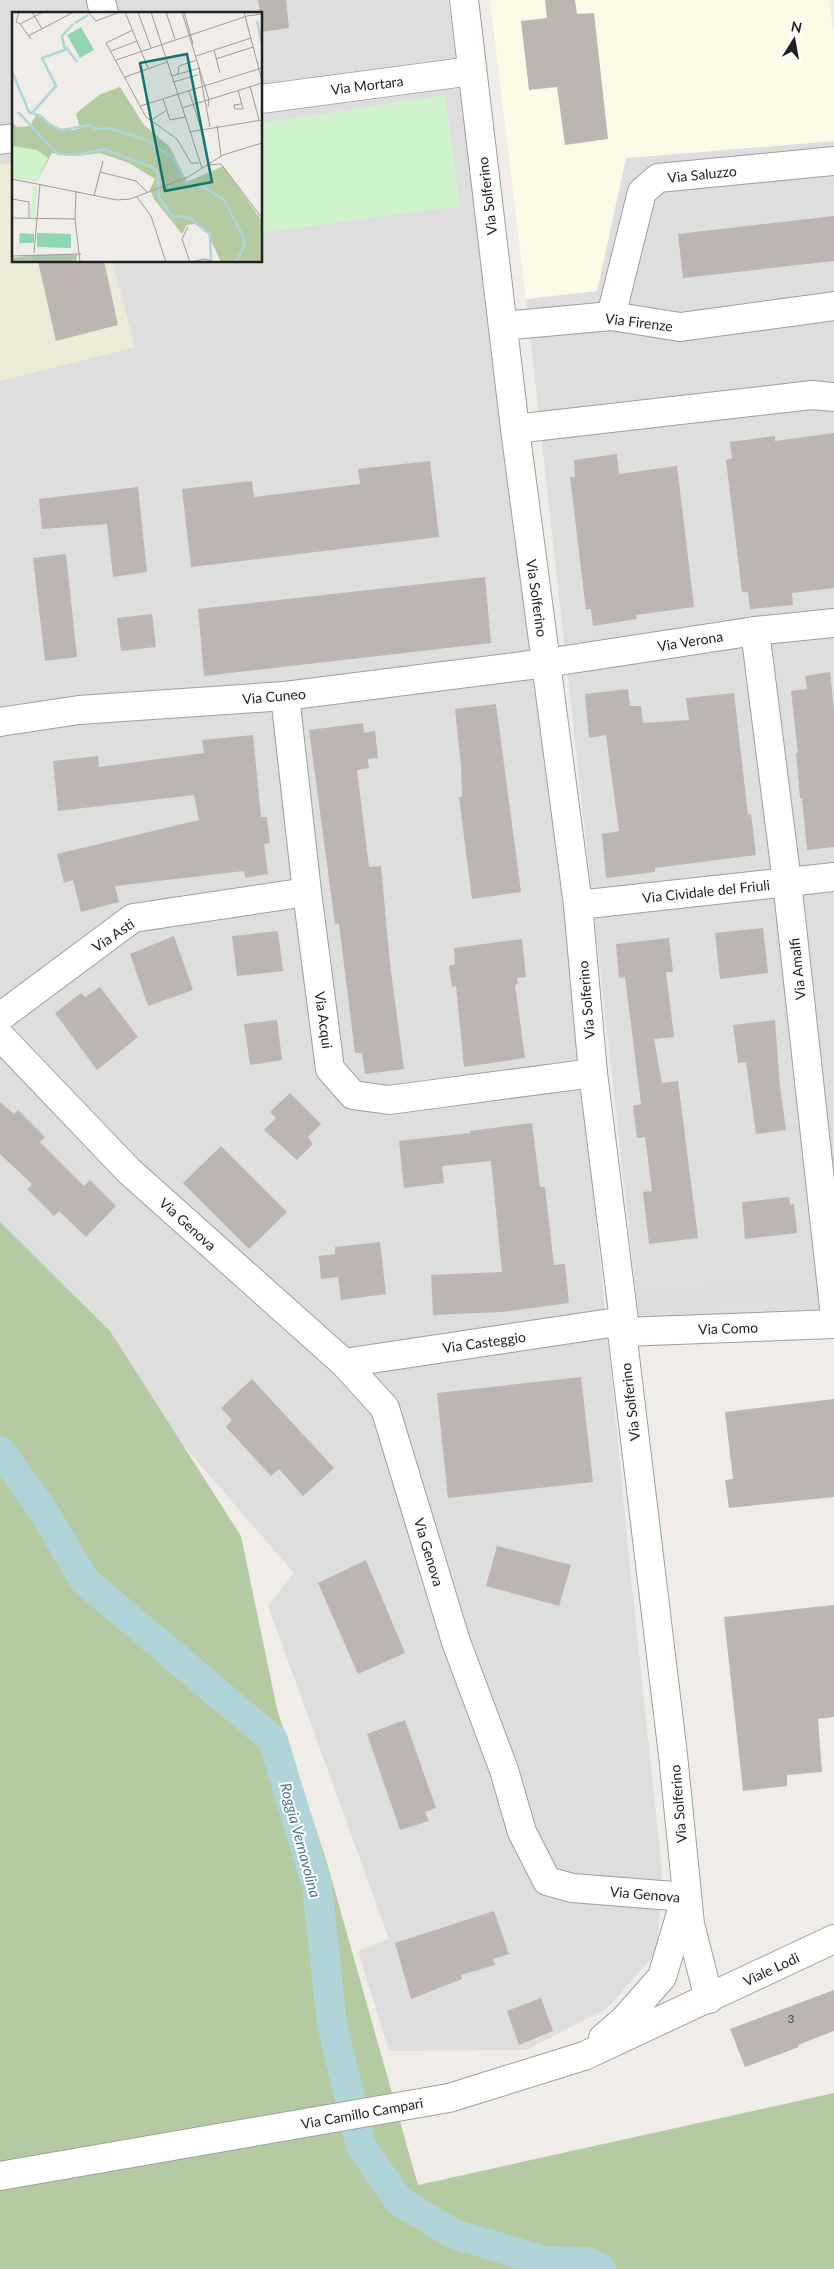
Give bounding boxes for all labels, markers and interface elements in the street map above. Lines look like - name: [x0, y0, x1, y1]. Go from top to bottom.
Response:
- inset map: [12, 12, 262, 262]
- north arrow: [769, 15, 819, 65]
- text: N: [790, 17, 803, 36]
- street label: Via Mortara: [330, 72, 404, 98]
- street label: Via Solferino: [474, 156, 500, 236]
- street label: Via Saluzzo: [667, 162, 737, 186]
- street label: Via Firenze: [604, 309, 674, 335]
- street label: Via Solferino: [523, 558, 551, 638]
- street label: Via Verona: [656, 627, 724, 655]
- street label: Via Cuneo: [242, 685, 306, 707]
- street label: Via Cividale del Friuli: [641, 876, 771, 906]
- street label: Via Asti: [89, 915, 137, 955]
- street label: Via Amalfi: [785, 937, 809, 1001]
- street label: Via Solferino: [574, 960, 598, 1040]
- street label: Via Acqui: [312, 990, 336, 1050]
- street label: Via Genova: [156, 1194, 220, 1254]
- street label: Via Como: [698, 1318, 758, 1338]
- street label: Via Casteggio: [441, 1328, 527, 1356]
- street label: Via Solferino: [617, 1362, 643, 1442]
- street label: Via Genova: [411, 1516, 447, 1588]
- street label: Via Solferino: [666, 1764, 690, 1844]
- water label: Roggia Vernavolina: [277, 1781, 325, 1900]
- street label: Via Genova: [609, 1882, 681, 1906]
- street label: Viale Lodi: [740, 1949, 802, 1989]
- house number: 3: [788, 2012, 794, 2025]
- street label: Via Camillo Campari: [300, 2094, 424, 2132]

